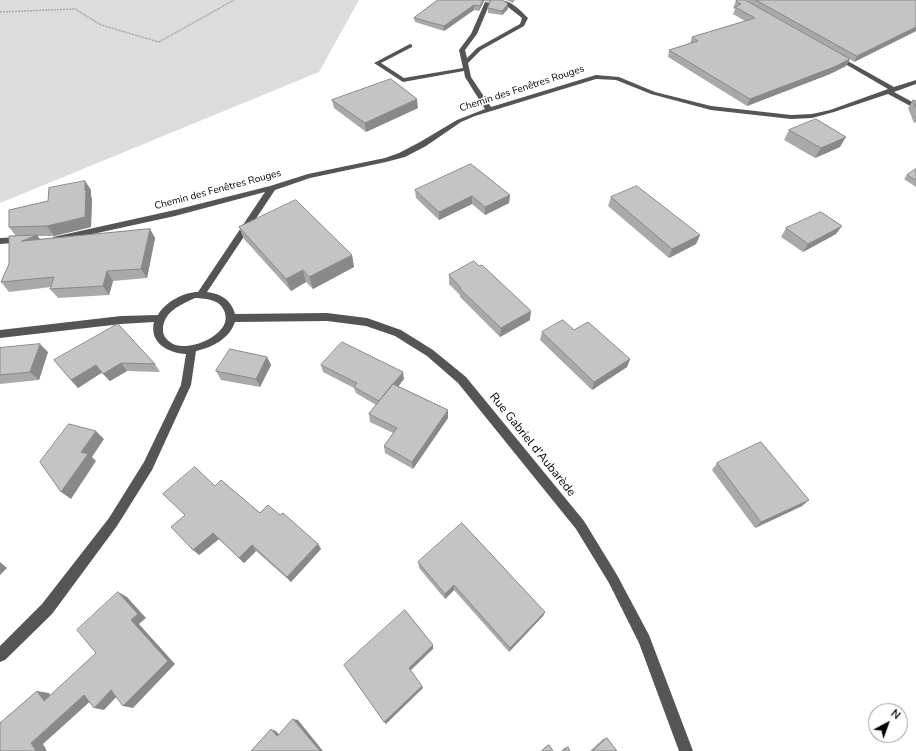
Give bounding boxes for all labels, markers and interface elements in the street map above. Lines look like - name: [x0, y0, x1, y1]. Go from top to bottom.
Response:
- street label: Chemin des Fenêtres Rouges: [458, 63, 586, 115]
- street label: Chemin des Fenêtres Rouges: [153, 167, 283, 213]
- street label: Rue Gabriel d'Aubarède: [486, 390, 578, 500]
- north arrow: [868, 703, 908, 743]
- text: N: [888, 706, 904, 723]

